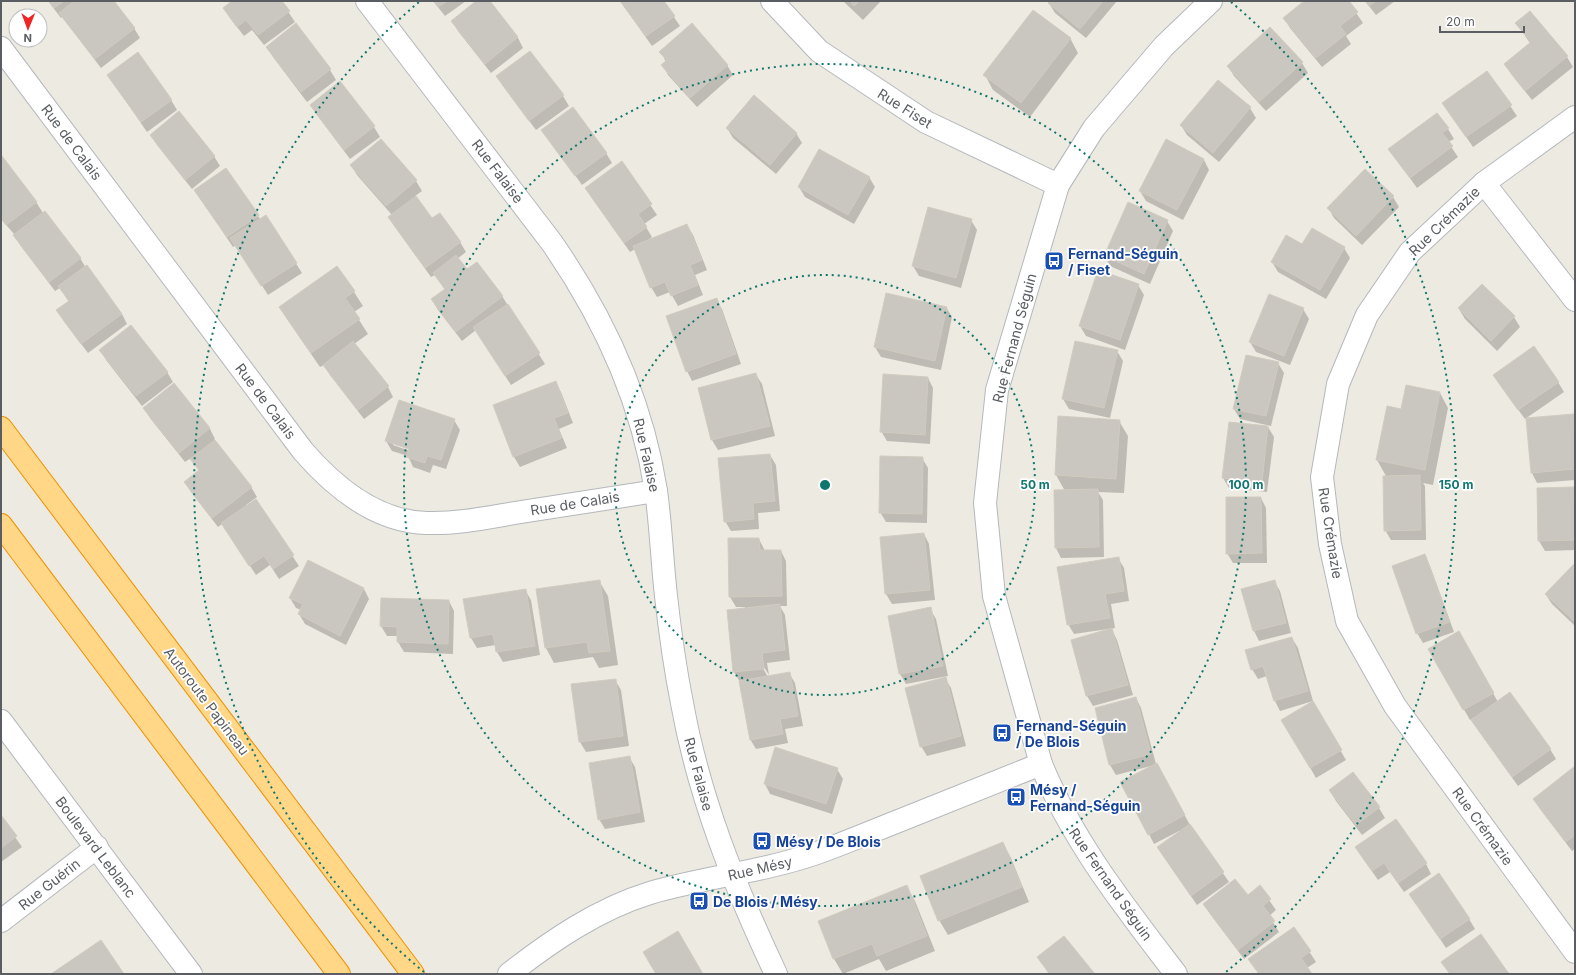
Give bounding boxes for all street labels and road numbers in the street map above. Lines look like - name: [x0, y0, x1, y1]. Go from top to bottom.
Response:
- street label: Rue Fiset: [875, 85, 936, 132]
- street label: Rue de Calais: [38, 101, 106, 183]
- street label: Rue Falaise: [469, 136, 527, 206]
- street label: Rue Crémazie: [1405, 183, 1483, 259]
- street label: Rue Fernand Séguin: [989, 271, 1039, 405]
- street label: Rue de Calais: [232, 360, 300, 442]
- street label: Rue Falaise: [630, 416, 664, 494]
- street label: Rue Crémazie: [1315, 486, 1347, 580]
- street label: Rue de Calais: [529, 488, 621, 518]
- street label: Autoroute Papineau: [161, 644, 253, 758]
- street label: Rue Falaise: [681, 735, 717, 813]
- street label: Rue Crémazie: [1449, 784, 1517, 868]
- street label: Boulevard Leblanc: [52, 793, 140, 901]
- street label: Rue Fernand Séguin: [1066, 825, 1156, 943]
- street label: Rue Mésy: [726, 852, 794, 884]
- street label: Rue Guérin: [15, 855, 83, 913]

